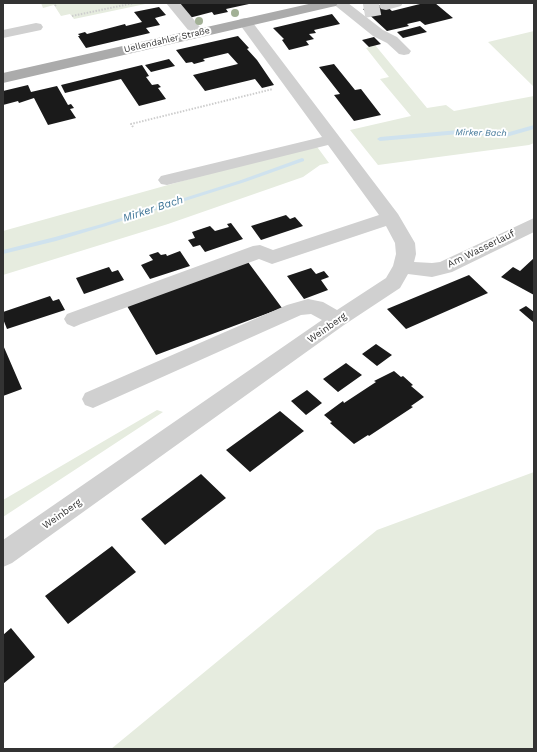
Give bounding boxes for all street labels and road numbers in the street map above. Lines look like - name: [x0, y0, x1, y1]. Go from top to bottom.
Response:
- street label: Uellendahler Straße: [123, 25, 211, 55]
- street label: Am Wasserlauf: [445, 227, 517, 271]
- street label: Weinberg: [305, 310, 349, 346]
- street label: Weinberg: [40, 496, 84, 532]

